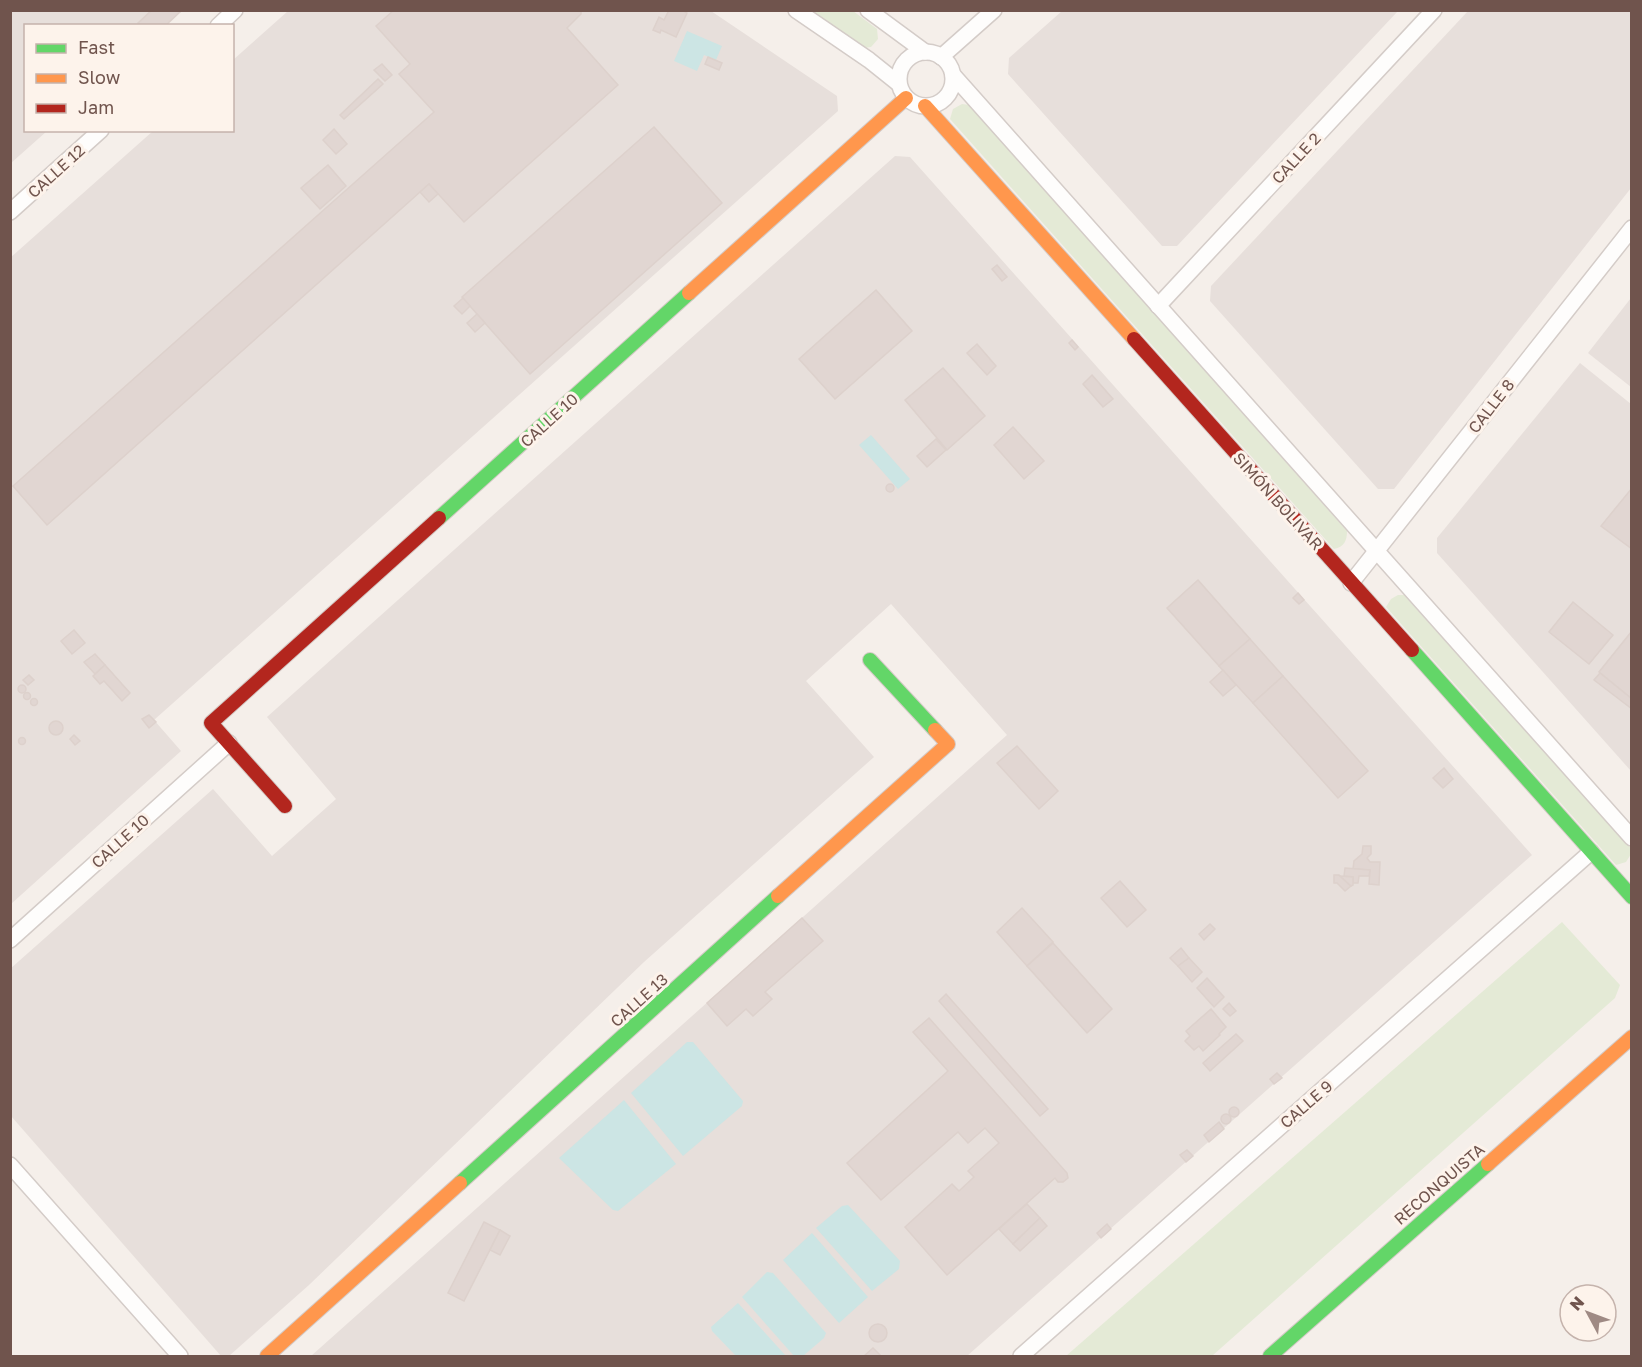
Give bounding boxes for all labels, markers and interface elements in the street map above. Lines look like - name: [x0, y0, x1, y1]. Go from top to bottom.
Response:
- legend: [24, 24, 234, 132]
- text: Fast: [78, 36, 115, 58]
- text: Slow: [78, 66, 121, 88]
- text: Jam: [78, 96, 114, 118]
- street label: CALLE 2: [1267, 128, 1325, 188]
- street label: CALLE 12: [23, 140, 89, 202]
- street label: CALLE 8: [1464, 375, 1518, 437]
- street label: CALLE 10: [516, 389, 582, 451]
- street label: SIMÓN BOLIVAR: [1229, 448, 1327, 554]
- street label: CALLE 10: [87, 810, 153, 872]
- street label: CALLE 13: [606, 969, 672, 1031]
- street label: CALLE 9: [1276, 1076, 1336, 1132]
- street label: RECONQUISTA: [1390, 1139, 1489, 1229]
- north arrow: [1558, 1283, 1618, 1343]
- text: N: [1565, 1292, 1588, 1314]

